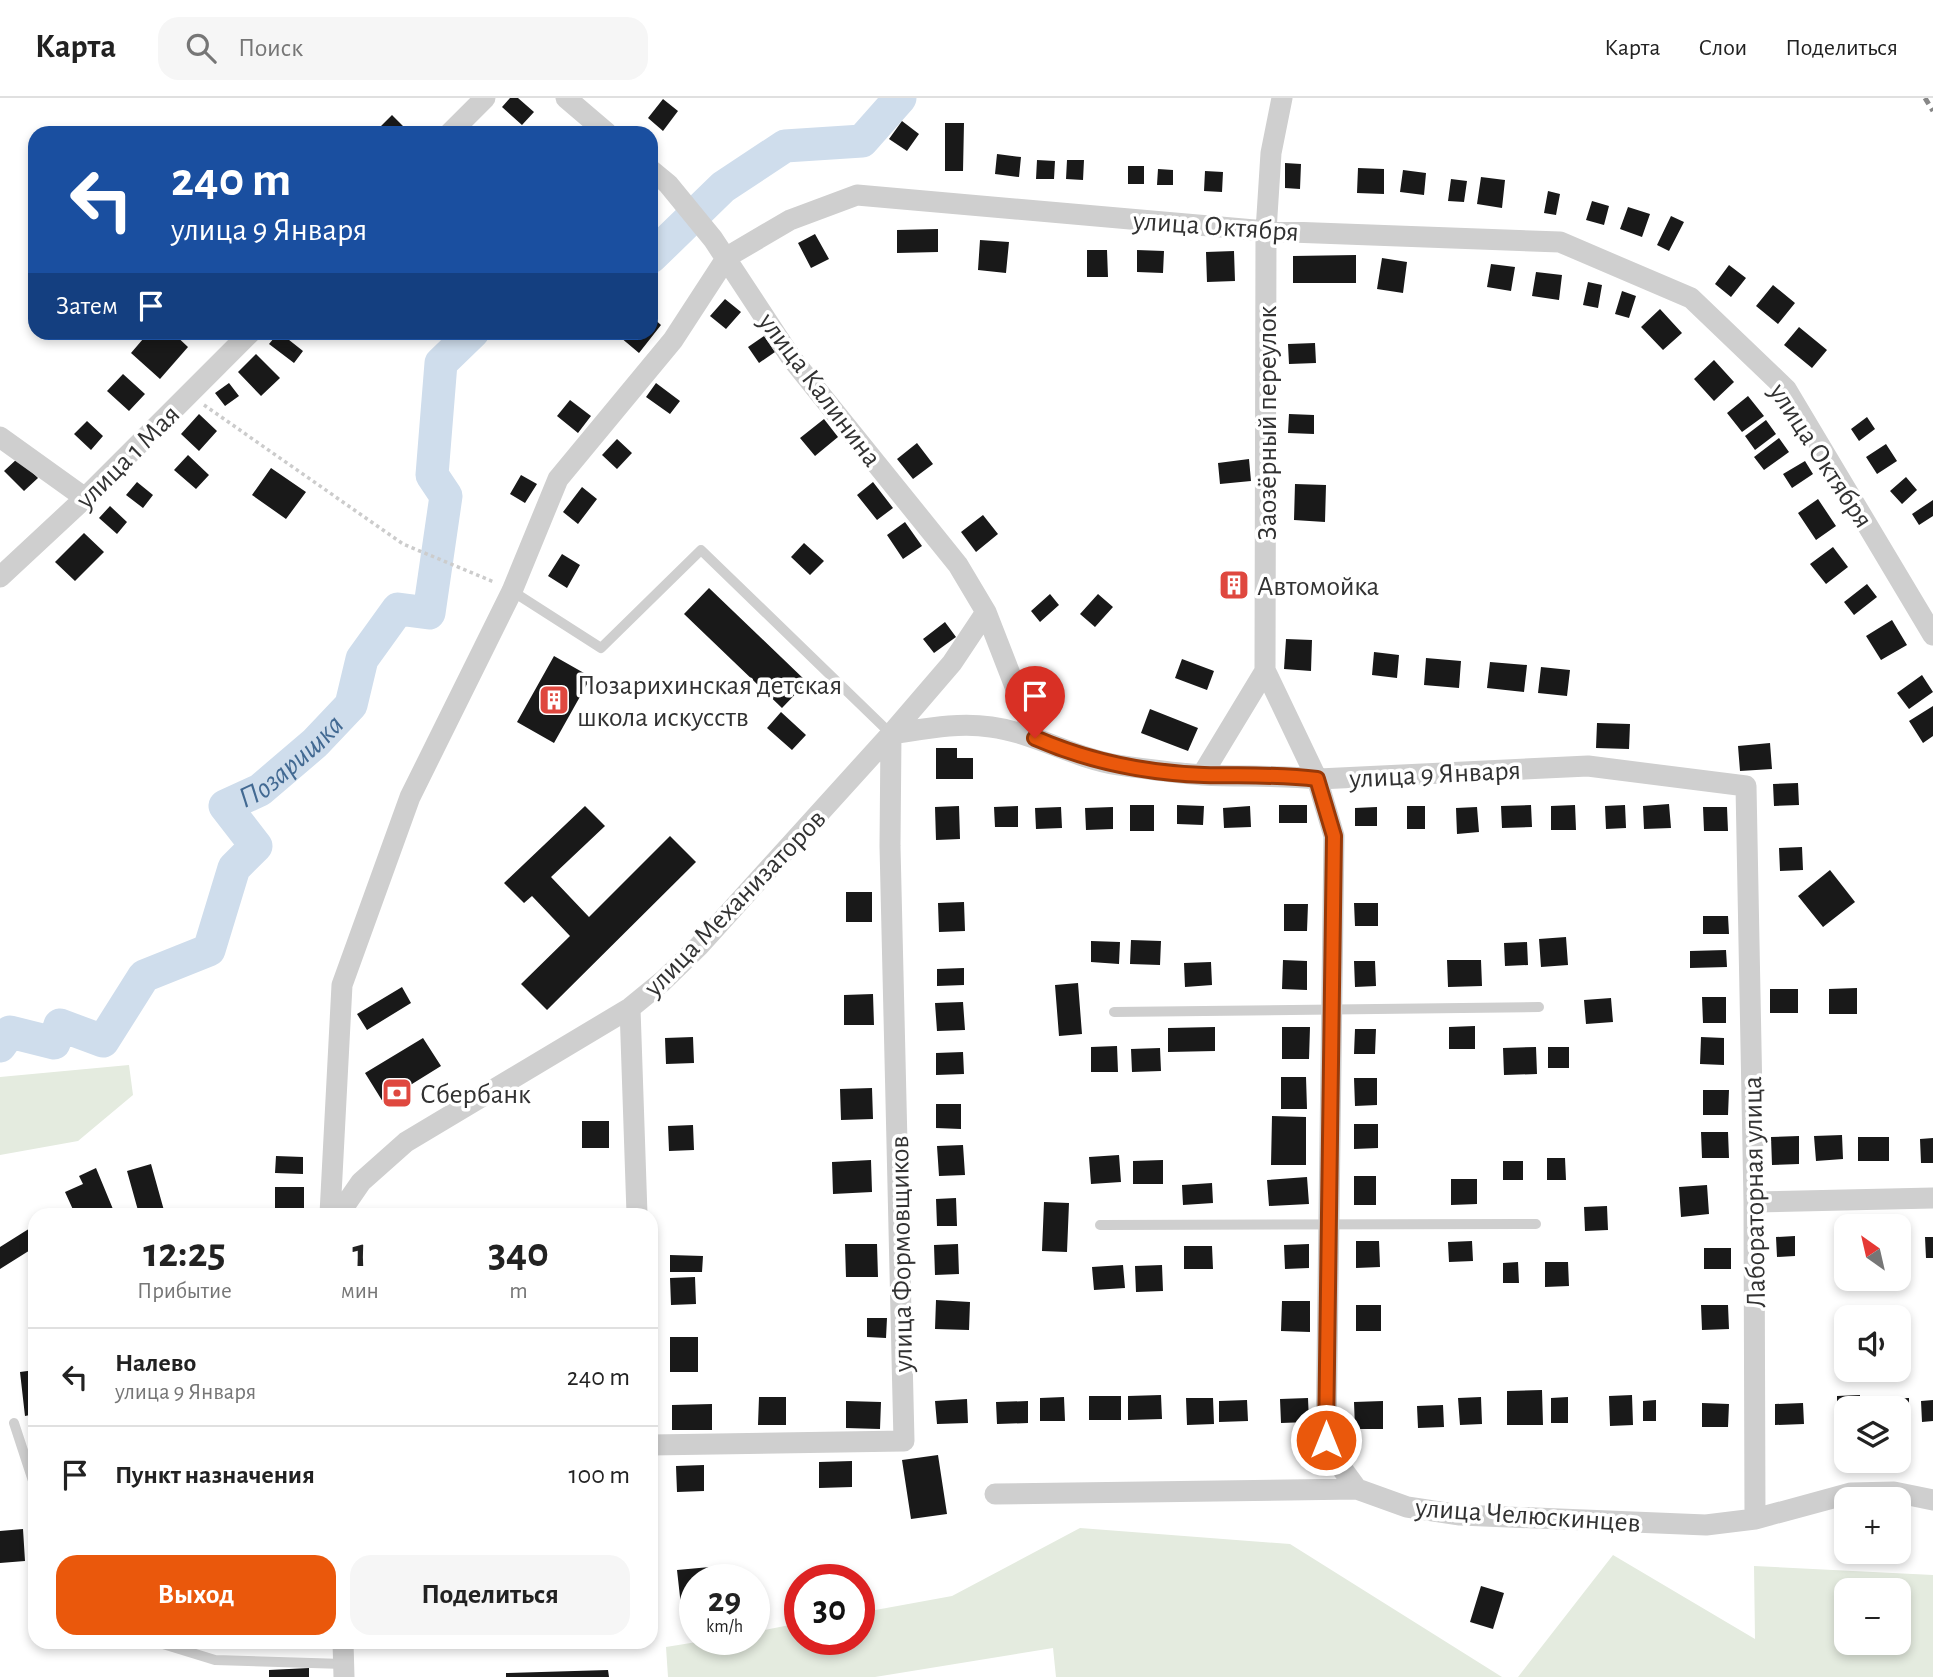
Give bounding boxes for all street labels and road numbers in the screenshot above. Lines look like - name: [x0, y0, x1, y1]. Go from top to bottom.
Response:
- street label: улица Октября: [1131, 207, 1300, 247]
- street label: Заозёрный переулок: [1254, 305, 1282, 540]
- street label: улица Калинина: [752, 307, 886, 472]
- street label: улица Октября: [1763, 378, 1877, 533]
- street label: улица 1 Мая: [71, 400, 186, 515]
- street label: улица 9 Января: [1348, 757, 1522, 794]
- street label: улица Механизаторов: [639, 805, 832, 1003]
- street label: Лабораторная улица: [1739, 1076, 1771, 1308]
- street label: улица Формовщиков: [886, 1136, 918, 1373]
- street label: улица Челюскинцев: [1413, 1494, 1641, 1538]

